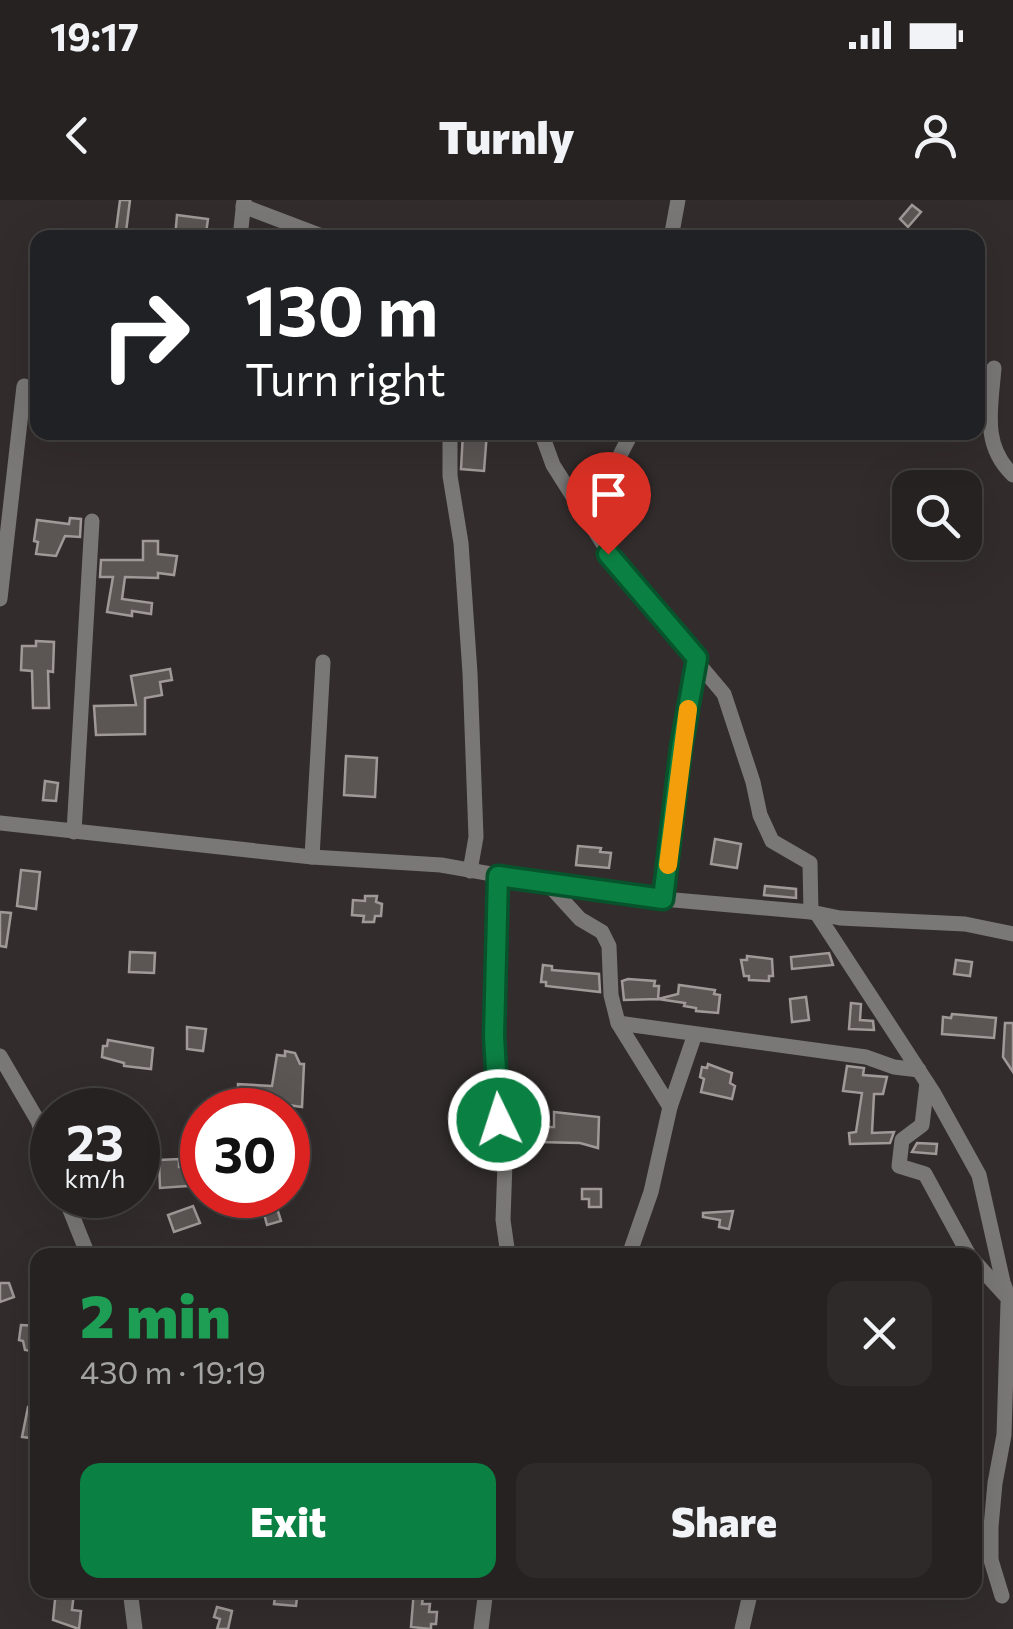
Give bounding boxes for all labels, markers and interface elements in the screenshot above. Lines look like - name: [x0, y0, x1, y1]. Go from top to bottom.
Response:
- text: 19:17: [50, 12, 139, 59]
- icon: back: [50, 108, 105, 163]
- text: Turnly: [438, 108, 575, 163]
- icon: person: [908, 108, 963, 163]
- text: 130 m: [245, 265, 438, 350]
- icon: right: [80, 270, 210, 400]
- text: Turn right: [245, 350, 446, 405]
- pin: [566, 452, 651, 555]
- icon: arrive: [581, 467, 636, 522]
- map controls: [892, 470, 982, 560]
- button: search: [892, 470, 982, 560]
- position arrow: [447, 1068, 551, 1172]
- speed limit sign: 30: [180, 1088, 310, 1218]
- text: 23: [66, 1110, 124, 1171]
- text: km/h: [65, 1163, 125, 1193]
- text: 2 min: [80, 1277, 231, 1350]
- button: close: [827, 1281, 932, 1386]
- text: 430 m · 19:19: [80, 1351, 266, 1391]
- button: Exit: [80, 1463, 496, 1578]
- button: Share: [516, 1463, 932, 1578]

